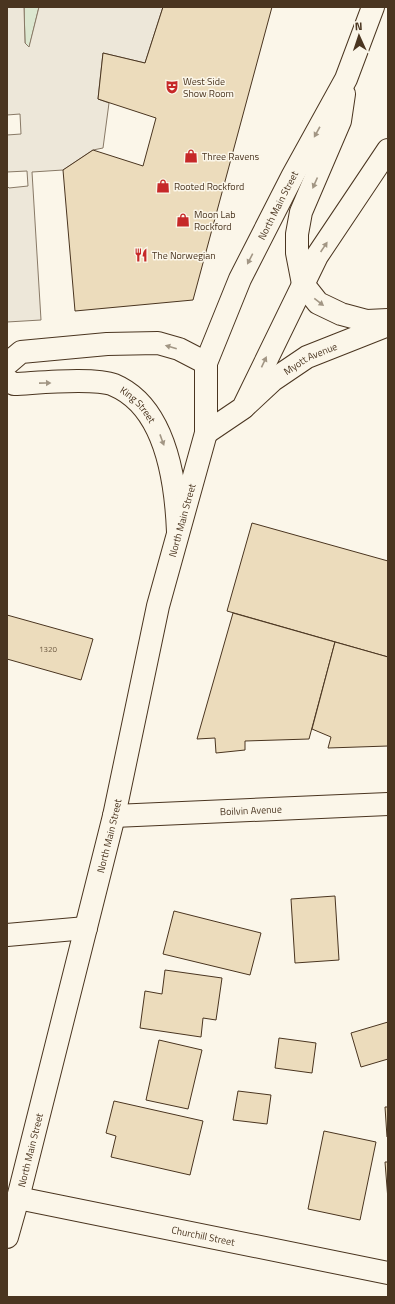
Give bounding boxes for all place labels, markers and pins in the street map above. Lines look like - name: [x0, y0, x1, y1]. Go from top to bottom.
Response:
- place label: West Side Show Room: [183, 74, 234, 101]
- theatre icon: West Side Show Room: [164, 79, 180, 95]
- shop icon: Three Ravens: [183, 148, 199, 164]
- place label: Three Ravens: [202, 149, 260, 164]
- shop icon: Rooted Rockford: [155, 178, 171, 194]
- place label: Rooted Rockford: [174, 179, 244, 194]
- place label: Moon Lab Rockford: [194, 207, 236, 234]
- shop icon: Moon Lab Rockford: [175, 212, 191, 228]
- restaurant icon: The Norwegian: [133, 247, 149, 263]
- place label: The Norwegian: [152, 248, 216, 263]

